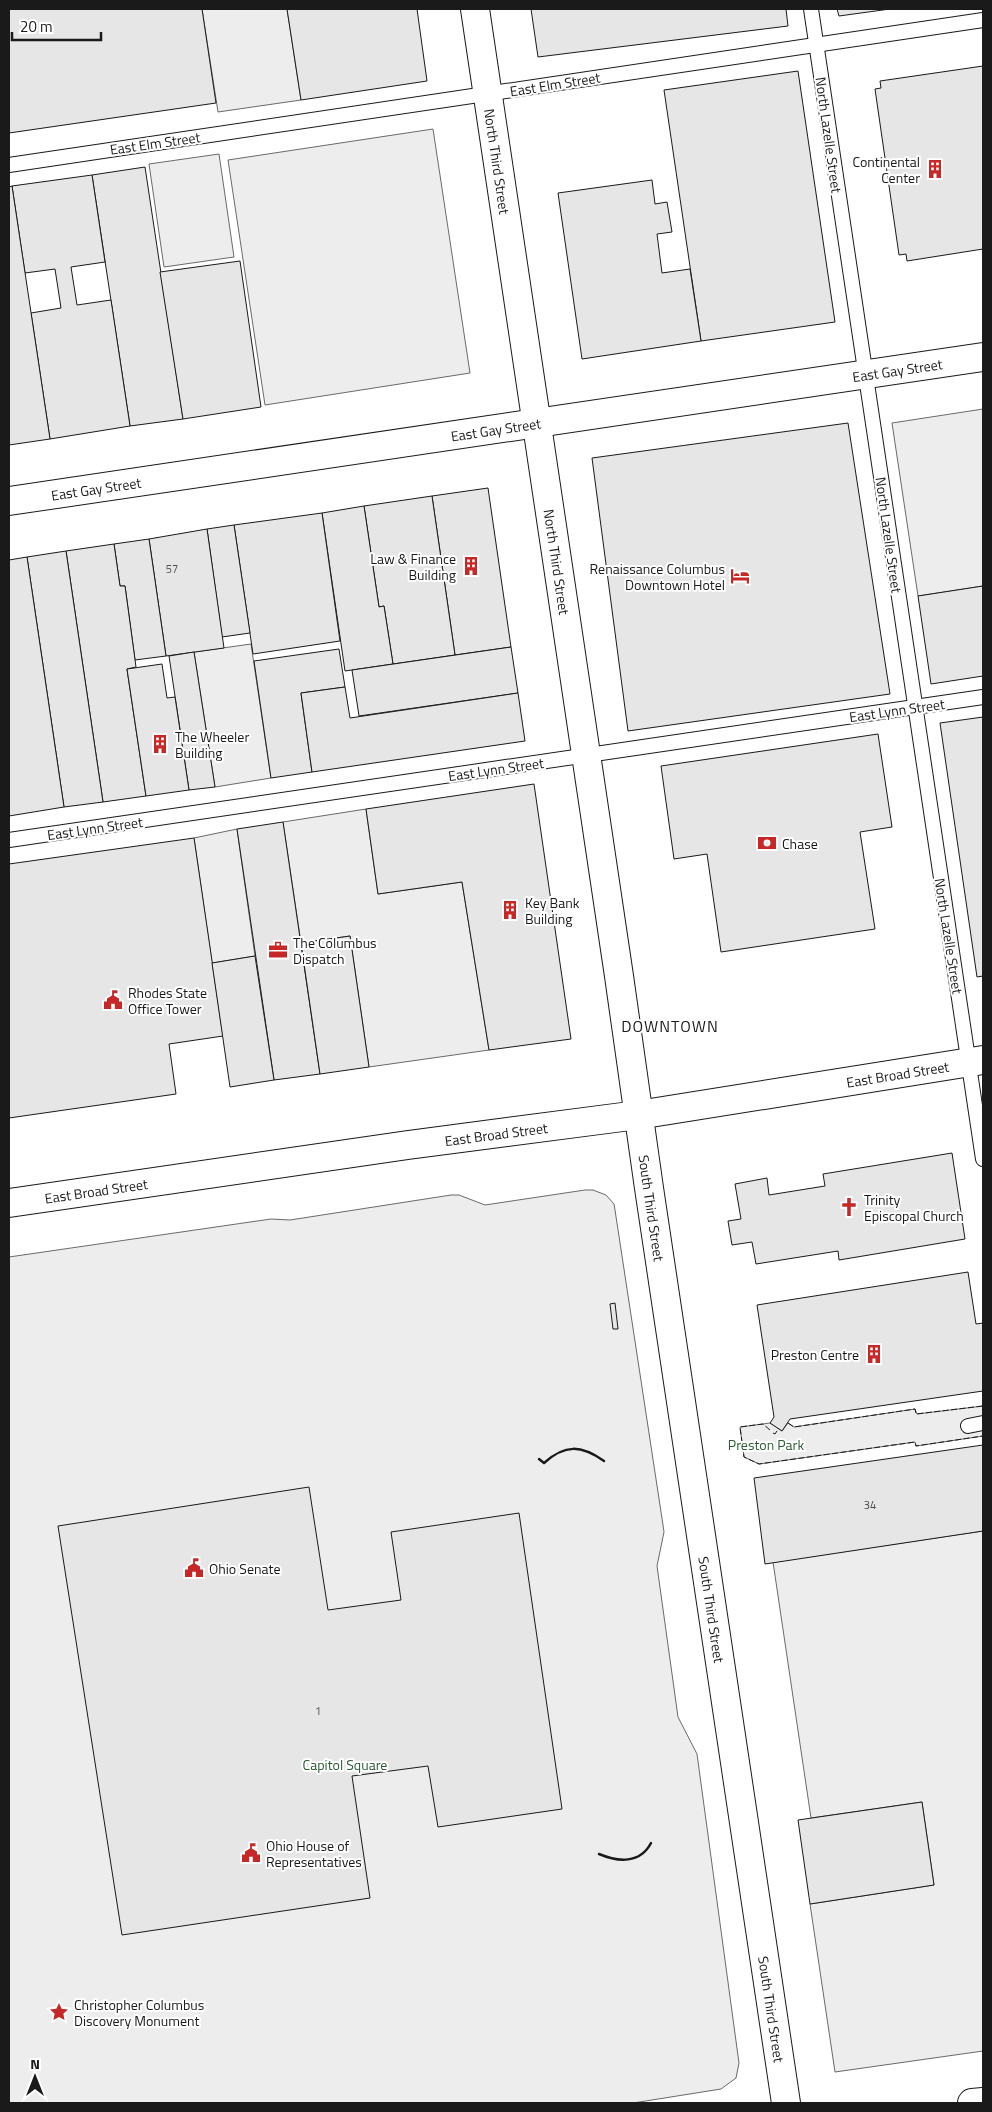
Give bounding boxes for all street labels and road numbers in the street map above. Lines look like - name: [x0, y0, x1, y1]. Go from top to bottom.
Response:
- street label: East Elm Street: [508, 66, 602, 101]
- street label: North Lazelle Street: [810, 76, 848, 194]
- street label: North Third Street: [479, 107, 516, 216]
- street label: East Elm Street: [108, 126, 202, 160]
- street label: East Gay Street: [851, 353, 944, 387]
- street label: East Gay Street: [449, 412, 542, 446]
- street label: East Gay Street: [50, 471, 143, 505]
- street label: North Lazelle Street: [870, 476, 908, 594]
- street label: North Third Street: [539, 508, 576, 616]
- street label: East Lynn Street: [848, 693, 946, 727]
- street label: East Lynn Street: [447, 752, 545, 786]
- street label: East Lynn Street: [46, 811, 144, 845]
- street label: North Lazelle Street: [929, 877, 969, 995]
- street label: East Broad Street: [845, 1055, 951, 1092]
- street label: East Broad Street: [443, 1116, 549, 1151]
- street label: South Third Street: [634, 1153, 670, 1263]
- street label: East Broad Street: [43, 1172, 149, 1208]
- street label: South Third Street: [694, 1555, 730, 1664]
- street label: South Third Street: [754, 1954, 790, 2064]

